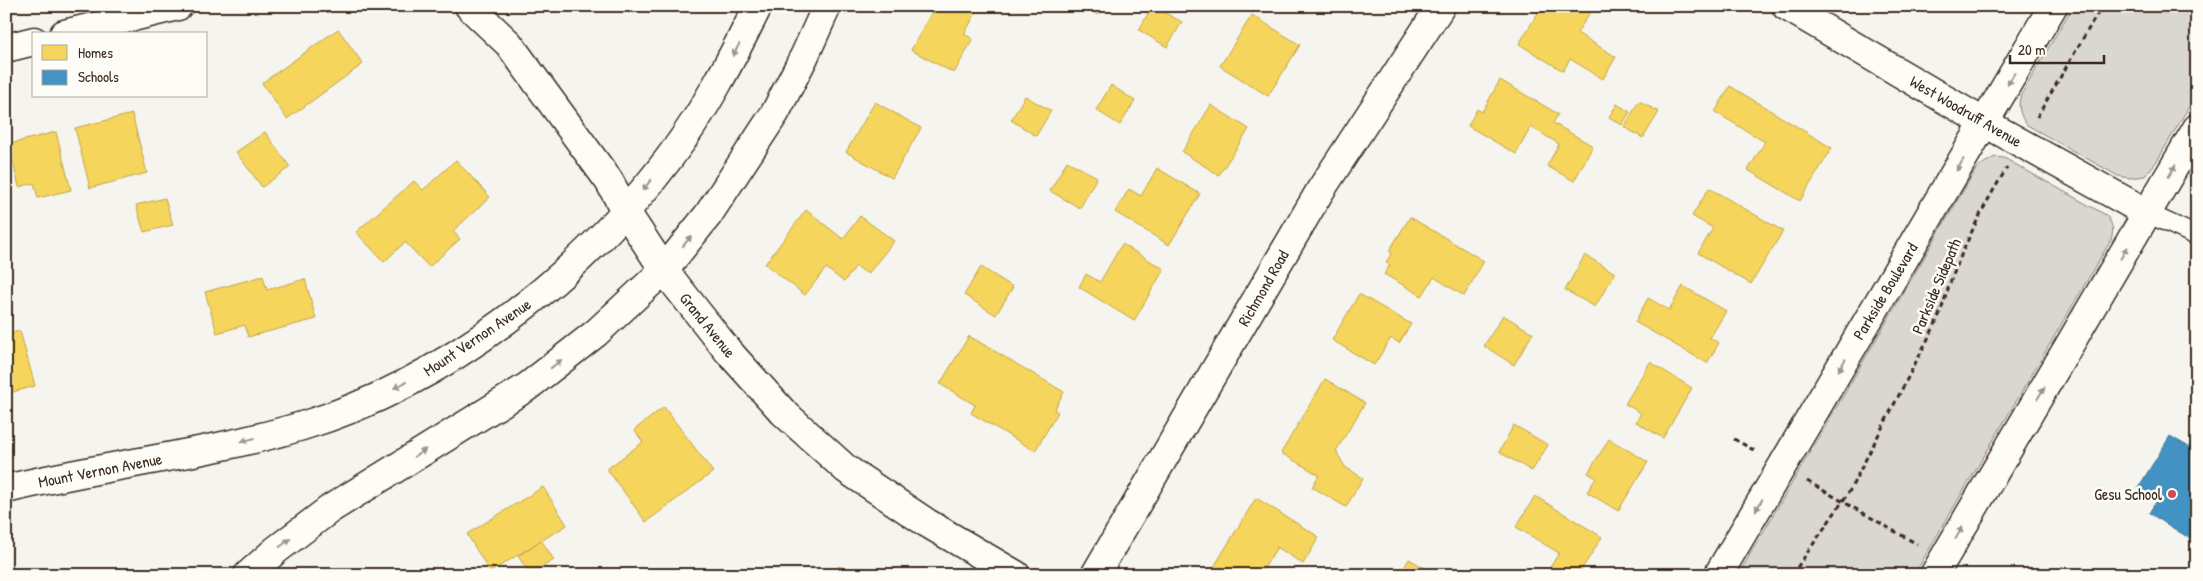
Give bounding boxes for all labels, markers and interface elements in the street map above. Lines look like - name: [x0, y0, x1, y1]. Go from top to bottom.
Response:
- legend: [32, 32, 208, 98]
- scale bar: [2010, 32, 2104, 64]
- text: 20 m: [2018, 39, 2045, 60]
- text: Homes: [78, 42, 113, 63]
- one-way arrow: [732, 42, 740, 57]
- text: Schools: [78, 66, 119, 87]
- street label: West Woodruff Avenue: [1906, 70, 2027, 152]
- one-way arrow: [2006, 72, 2015, 85]
- one-way arrow: [1956, 157, 1964, 172]
- one-way arrow: [2167, 164, 2176, 177]
- one-way arrow: [642, 179, 653, 192]
- one-way arrow: [681, 235, 692, 248]
- street label: Parkside Sidepath: [1906, 235, 1966, 337]
- street label: Parkside Boulevard: [1847, 238, 1923, 344]
- street label: Richmond Road: [1232, 246, 1294, 330]
- one-way arrow: [2119, 246, 2128, 259]
- street label: Grand Avenue: [675, 288, 741, 363]
- street label: Mount Vernon Avenue: [419, 292, 536, 381]
- one-way arrow: [1837, 358, 1846, 371]
- one-way arrow: [549, 359, 563, 369]
- one-way arrow: [393, 381, 408, 389]
- one-way arrow: [2037, 386, 2046, 399]
- one-way arrow: [241, 437, 256, 445]
- street label: Mount Vernon Avenue: [36, 447, 164, 493]
- one-way arrow: [413, 448, 427, 457]
- place label: Gesu School: [2094, 483, 2163, 505]
- marker: Gesu School: [2166, 488, 2178, 500]
- one-way arrow: [1755, 497, 1763, 512]
- one-way arrow: [1954, 526, 1963, 539]
- one-way arrow: [278, 538, 292, 548]

